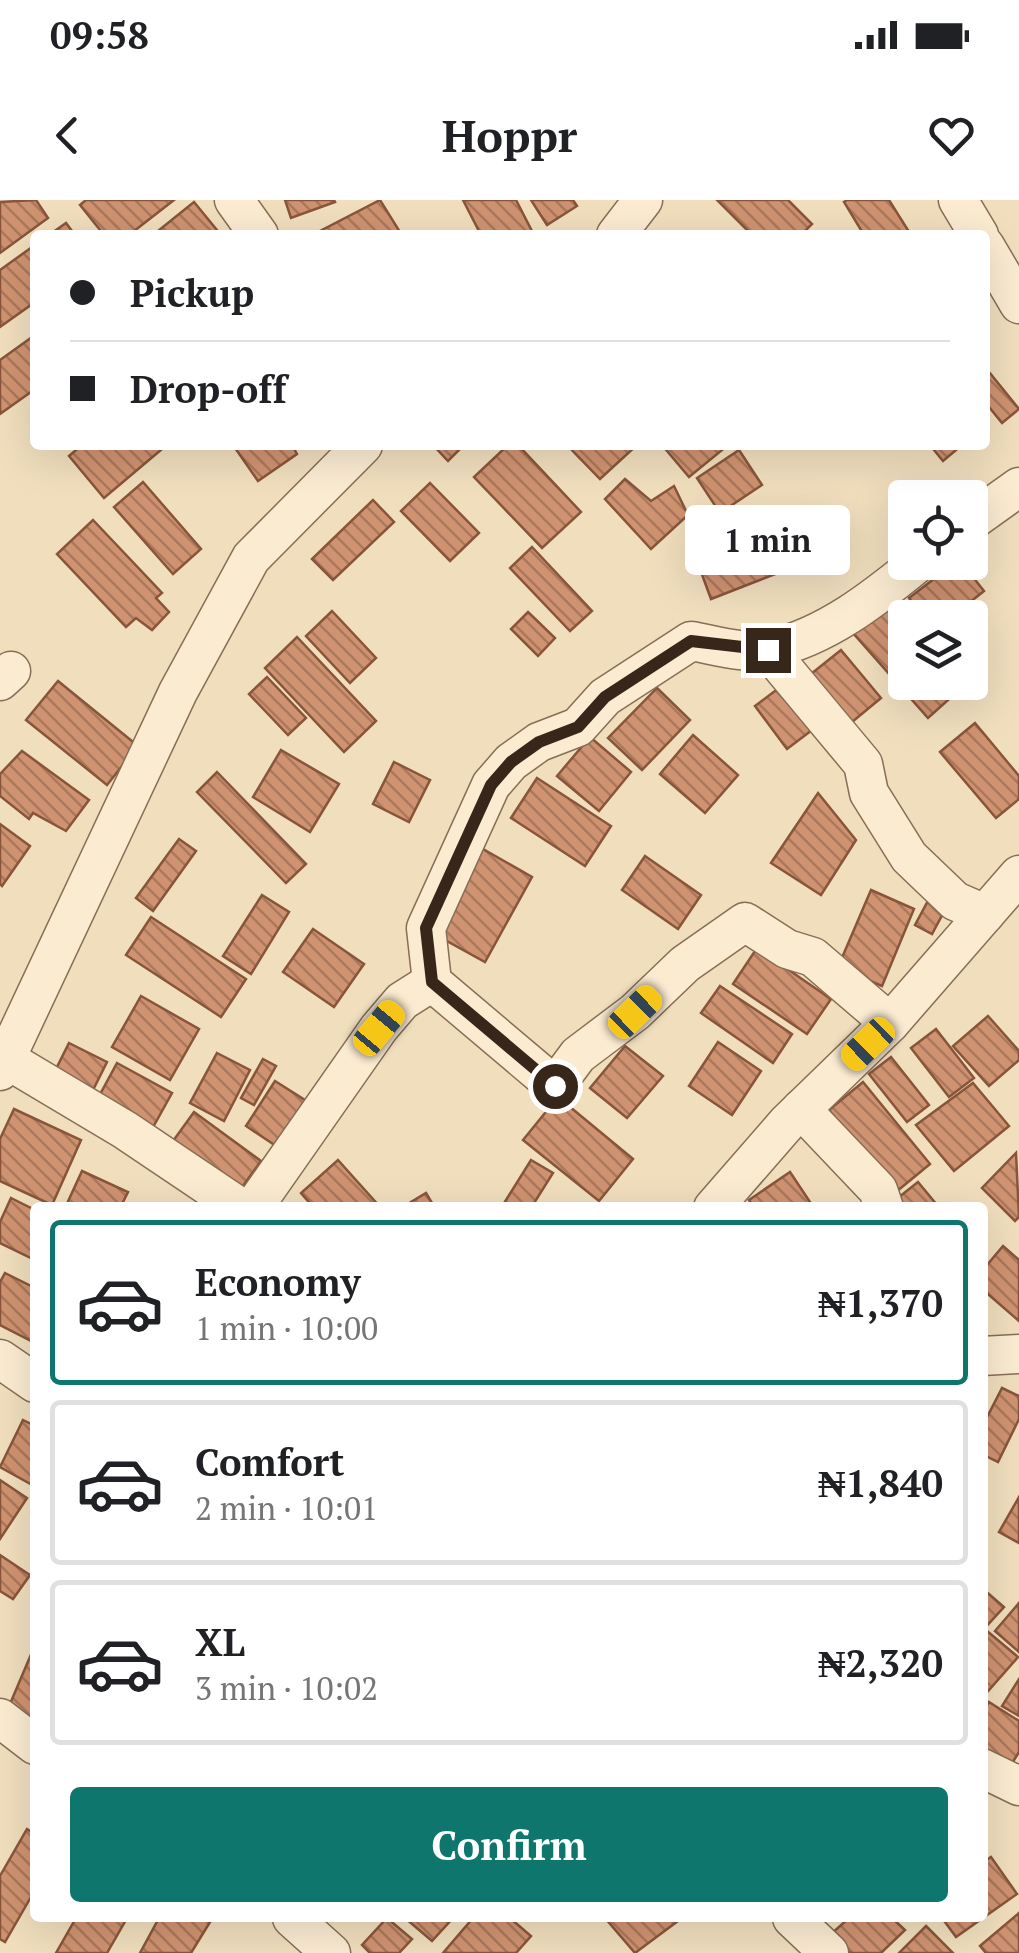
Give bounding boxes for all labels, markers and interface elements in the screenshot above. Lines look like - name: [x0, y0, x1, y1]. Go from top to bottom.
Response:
- text: 09:58: [50, 10, 149, 60]
- text: Hoppr: [442, 105, 577, 165]
- icon: back: [40, 108, 95, 163]
- icon: heart: [924, 108, 979, 163]
- text: Pickup: [130, 268, 254, 318]
- text: Drop-off: [130, 364, 287, 414]
- map controls: [888, 480, 988, 700]
- button: locate: [888, 480, 988, 580]
- callout: 1 min: [686, 505, 850, 575]
- text: 1 min: [724, 519, 811, 561]
- button: layers: [888, 600, 988, 700]
- route end: [746, 628, 791, 673]
- car: [603, 980, 667, 1044]
- car: [348, 995, 410, 1061]
- car: [836, 1012, 900, 1076]
- route start: [533, 1064, 578, 1109]
- text: Economy: [195, 1257, 361, 1307]
- icon: car: [75, 1258, 165, 1348]
- text: ₦1,370: [818, 1278, 943, 1328]
- text: 1 min · 10:00: [195, 1307, 378, 1349]
- text: Comfort: [195, 1437, 344, 1487]
- icon: car: [75, 1438, 165, 1528]
- text: ₦1,840: [818, 1458, 943, 1508]
- text: 2 min · 10:01: [195, 1487, 378, 1529]
- text: XL: [195, 1617, 245, 1667]
- icon: car: [75, 1618, 165, 1708]
- text: ₦2,320: [818, 1638, 943, 1688]
- text: 3 min · 10:02: [195, 1667, 378, 1709]
- button: Confirm: [70, 1787, 948, 1902]

